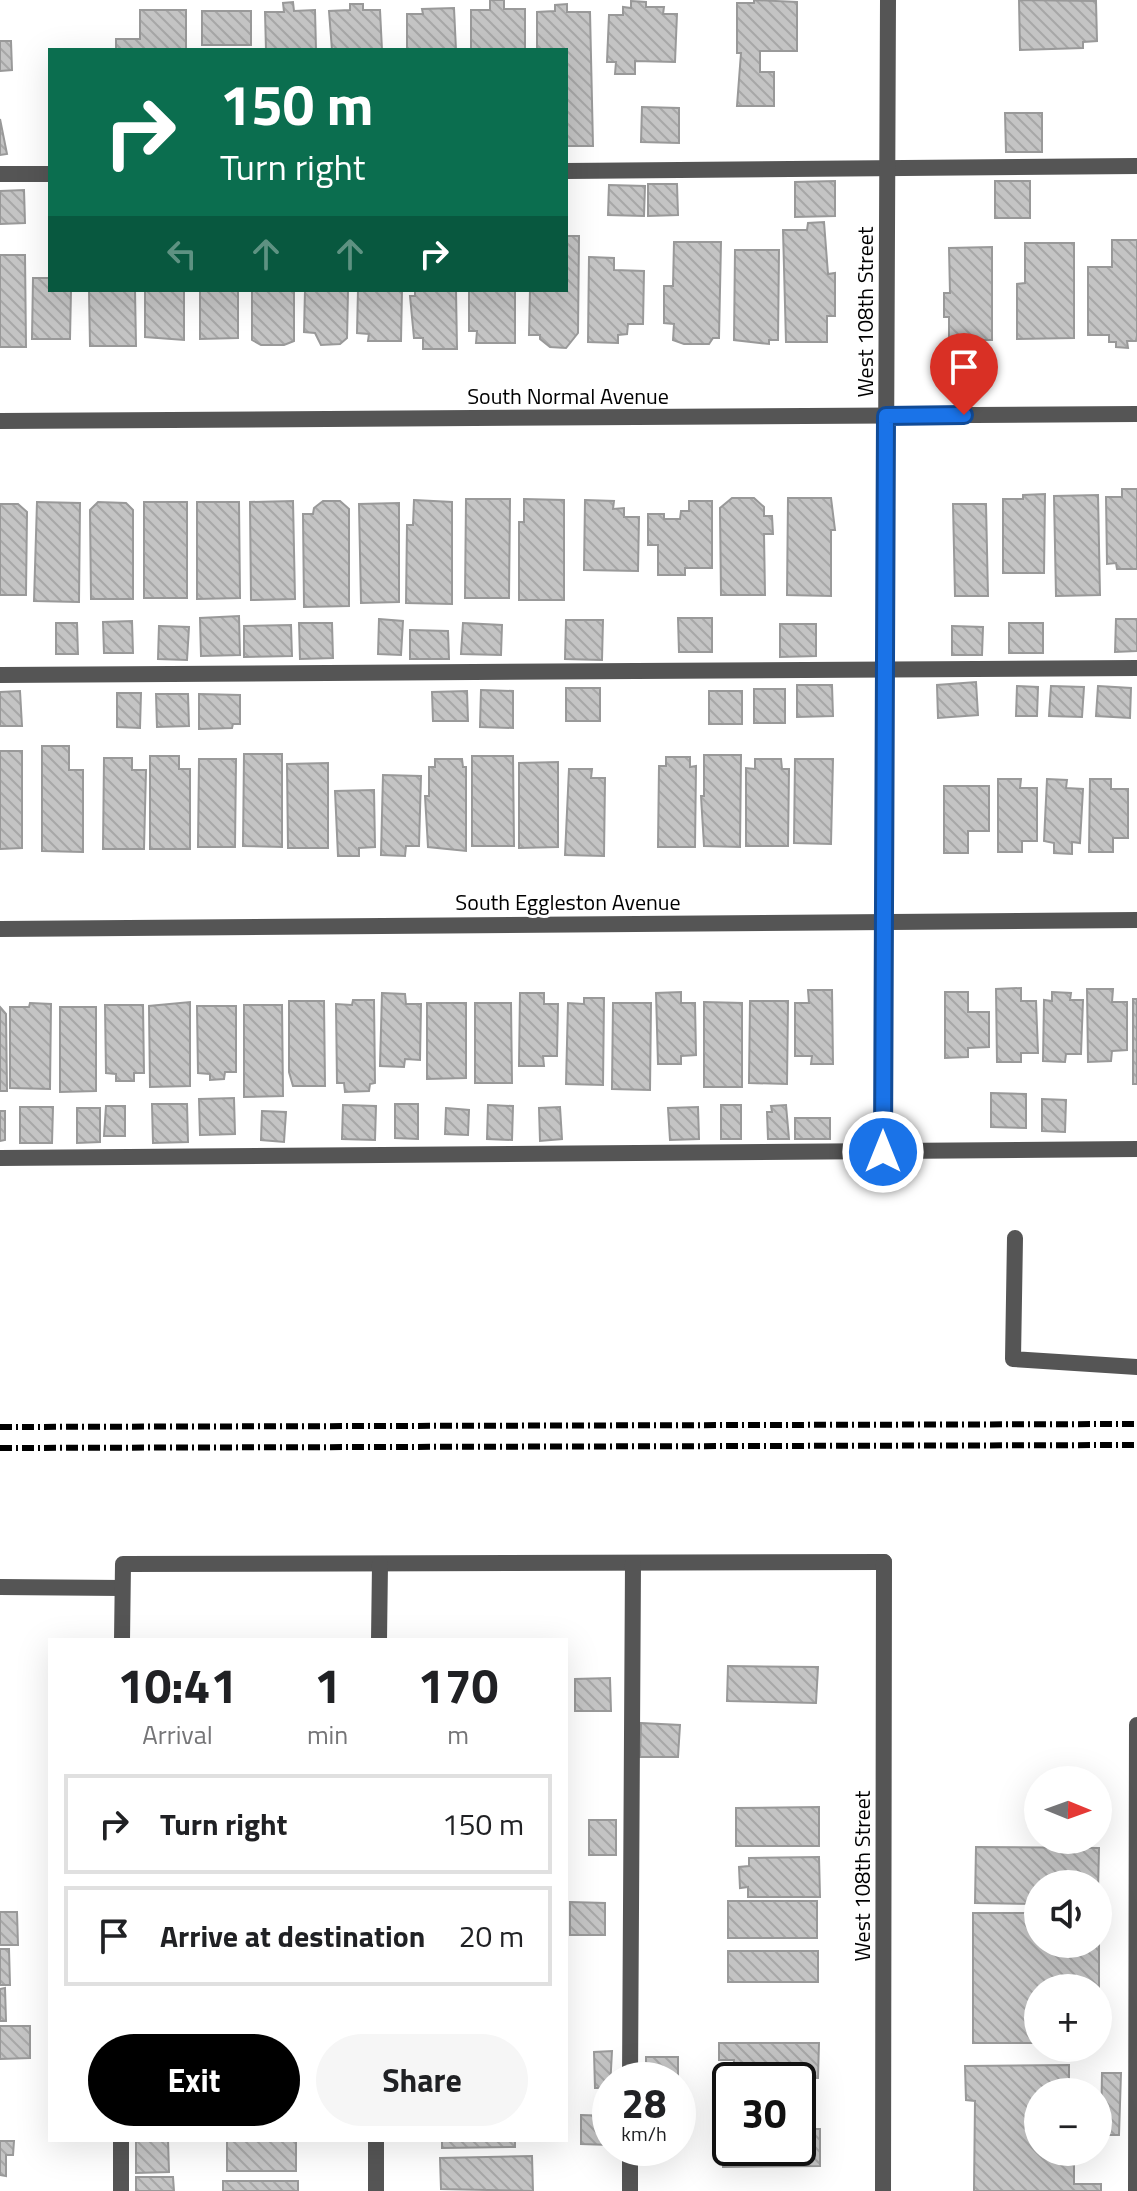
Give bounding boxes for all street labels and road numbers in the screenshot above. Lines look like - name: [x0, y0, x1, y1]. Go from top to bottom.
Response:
- street label: West 108th Street: [848, 226, 882, 398]
- street label: South Normal Avenue: [467, 379, 669, 413]
- street label: South Eggleston Avenue: [455, 885, 681, 919]
- street label: West 108th Street: [845, 1790, 879, 1962]

